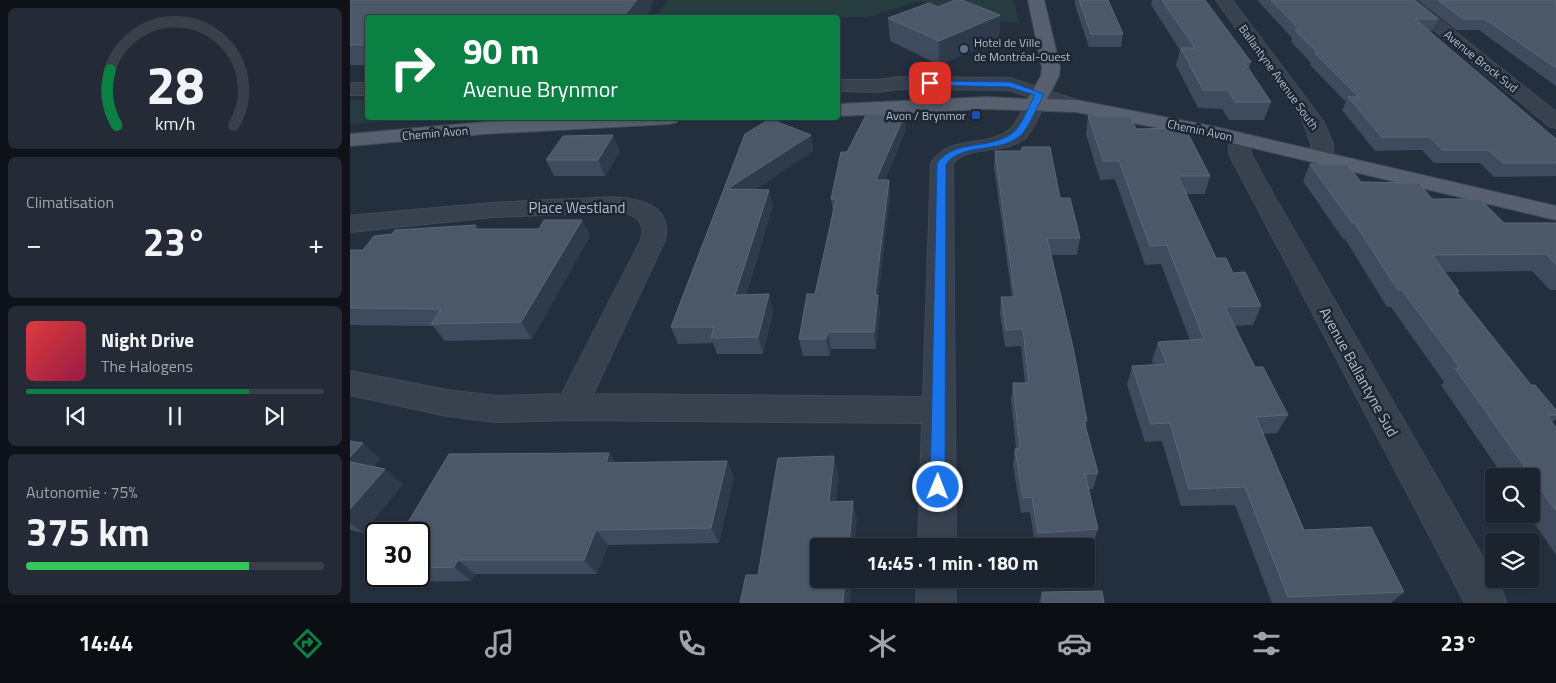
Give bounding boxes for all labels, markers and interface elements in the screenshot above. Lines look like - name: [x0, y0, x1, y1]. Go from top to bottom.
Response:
- street label: Ballantyne Avenue South: [1234, 20, 1324, 134]
- text: 90 m: [463, 24, 539, 78]
- street label: Avenue Brock Sud: [1440, 25, 1522, 97]
- place label: Hotel de Ville de Montréal-Ouest: [974, 33, 1071, 66]
- icon: right: [380, 35, 445, 100]
- marker: Hotel de Ville de Montréal-Ouest: [958, 43, 970, 55]
- text: 28: [146, 45, 204, 124]
- pin: [909, 62, 951, 104]
- icon: arrive: [916, 69, 944, 97]
- text: Avenue Brynmor: [463, 72, 618, 106]
- place label: Avon / Brynmor: [886, 106, 966, 125]
- marker: Avon / Brynmor: [970, 109, 982, 121]
- text: km/h: [155, 110, 195, 137]
- street label: Chemin Avon: [1166, 114, 1234, 146]
- street label: Chemin Avon: [401, 121, 469, 145]
- text: Climatisation: [26, 190, 114, 214]
- street label: Place Westland: [529, 196, 625, 219]
- text: 23°: [143, 213, 207, 271]
- text: −: [26, 222, 42, 265]
- text: +: [308, 222, 324, 265]
- street label: Avenue Ballantyne Sud: [1314, 303, 1404, 441]
- text: Night Drive: [101, 325, 194, 354]
- text: The Halogens: [101, 354, 193, 378]
- icon: previous: [62, 402, 90, 430]
- icon: pause: [161, 402, 189, 430]
- icon: next: [260, 402, 288, 430]
- position arrow: [911, 460, 963, 512]
- map controls: [1485, 468, 1540, 588]
- button: search: [1485, 468, 1540, 523]
- text: Autonomie · 75%: [26, 480, 138, 504]
- text: 375 km: [26, 503, 150, 561]
- speed limit sign: 30: [365, 522, 430, 587]
- button: layers: [1485, 533, 1540, 588]
- text: 14:45 · 1 min · 180 m: [866, 548, 1039, 577]
- text: 14:44: [78, 626, 133, 660]
- icon: directions: [290, 626, 325, 661]
- icon: music: [482, 626, 517, 661]
- icon: phone: [674, 626, 709, 661]
- icon: climate: [865, 626, 900, 661]
- icon: car: [1057, 626, 1092, 661]
- icon: filters: [1249, 626, 1284, 661]
- text: 23°: [1441, 626, 1478, 660]

